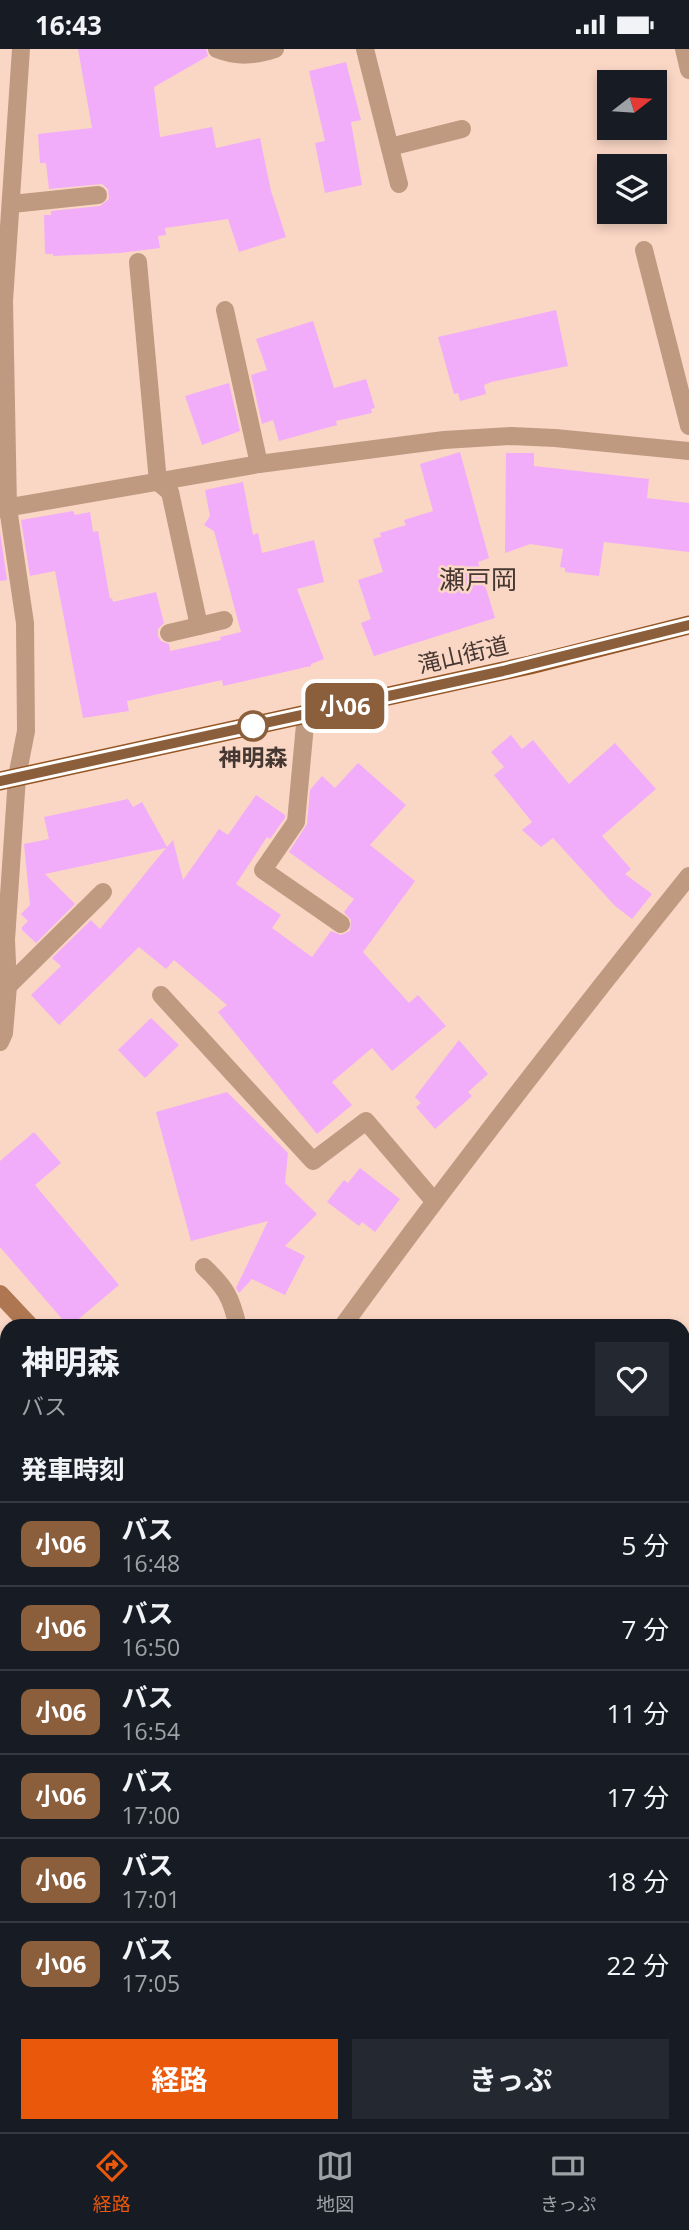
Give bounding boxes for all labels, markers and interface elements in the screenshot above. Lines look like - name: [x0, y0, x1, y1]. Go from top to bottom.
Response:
- text: 16:43: [35, 7, 102, 43]
- north arrow: [597, 70, 667, 140]
- map controls: [597, 70, 667, 224]
- button: layers: [597, 154, 667, 224]
- district label: 瀬戸岡: [439, 561, 517, 597]
- street label: 滝山街道: [414, 628, 511, 680]
- line badge: 小06: [305, 683, 385, 729]
- text: 小06: [319, 689, 371, 722]
- marker: 神明森: [238, 711, 268, 741]
- place label: 神明森: [219, 741, 288, 773]
- text: 神明森: [21, 1339, 120, 1384]
- button: heart: [595, 1342, 669, 1416]
- text: バス: [21, 1390, 67, 1422]
- text: 発車時刻: [21, 1451, 125, 1487]
- text: バス: [121, 1511, 173, 1547]
- text: 小06: [35, 1527, 86, 1560]
- text: 5 分: [621, 1527, 669, 1563]
- text: 16:48: [121, 1547, 180, 1579]
- text: バス: [121, 1595, 173, 1631]
- text: 小06: [35, 1611, 86, 1644]
- text: 7 分: [621, 1611, 669, 1647]
- text: 16:50: [121, 1631, 180, 1663]
- text: バス: [121, 1679, 173, 1715]
- text: 小06: [35, 1695, 86, 1728]
- text: 11 分: [607, 1695, 669, 1731]
- text: 16:54: [121, 1715, 180, 1747]
- text: バス: [121, 1763, 173, 1799]
- text: 小06: [35, 1779, 86, 1812]
- text: 17 分: [607, 1779, 669, 1815]
- text: 17:00: [121, 1799, 180, 1831]
- text: バス: [121, 1847, 173, 1883]
- text: 小06: [35, 1863, 86, 1896]
- text: 18 分: [607, 1863, 669, 1899]
- text: 17:01: [121, 1883, 180, 1915]
- text: バス: [121, 1931, 173, 1967]
- text: 小06: [35, 1947, 86, 1980]
- text: 22 分: [607, 1947, 669, 1983]
- text: 17:05: [121, 1967, 180, 1999]
- button: 経路: [21, 2039, 338, 2119]
- button: きっぷ: [352, 2039, 669, 2119]
- tab: 経路: [93, 2147, 131, 2217]
- tab: 地図: [316, 2147, 354, 2217]
- tab: きっぷ: [540, 2147, 596, 2217]

